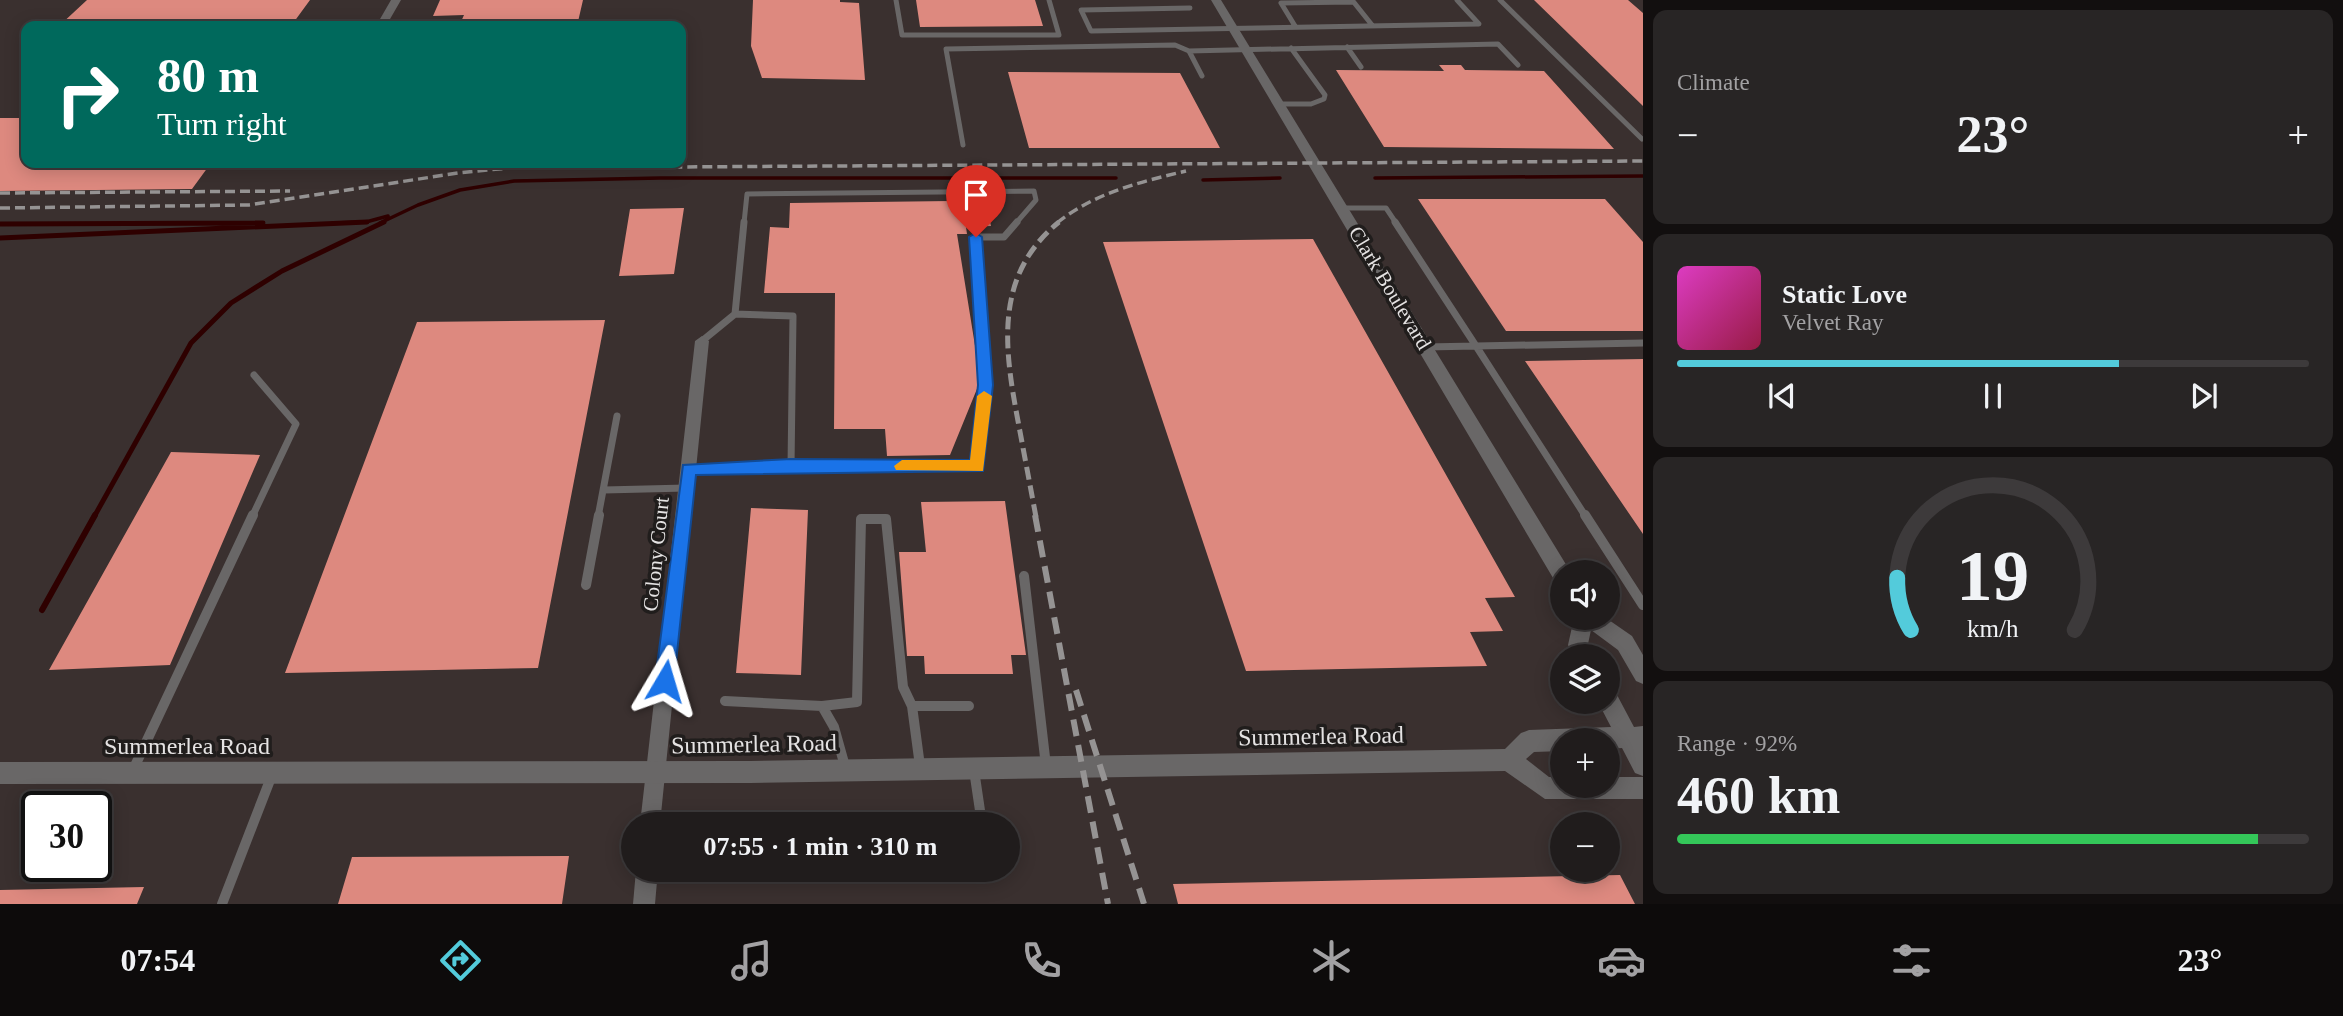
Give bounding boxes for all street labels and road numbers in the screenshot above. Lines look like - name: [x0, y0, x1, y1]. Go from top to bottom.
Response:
- street label: Clark Boulevard: [1344, 222, 1436, 354]
- street label: Colony Court: [638, 495, 674, 612]
- street label: Summerlea Road: [1238, 722, 1404, 750]
- street label: Summerlea Road: [671, 730, 837, 758]
- street label: Summerlea Road: [104, 733, 270, 759]

